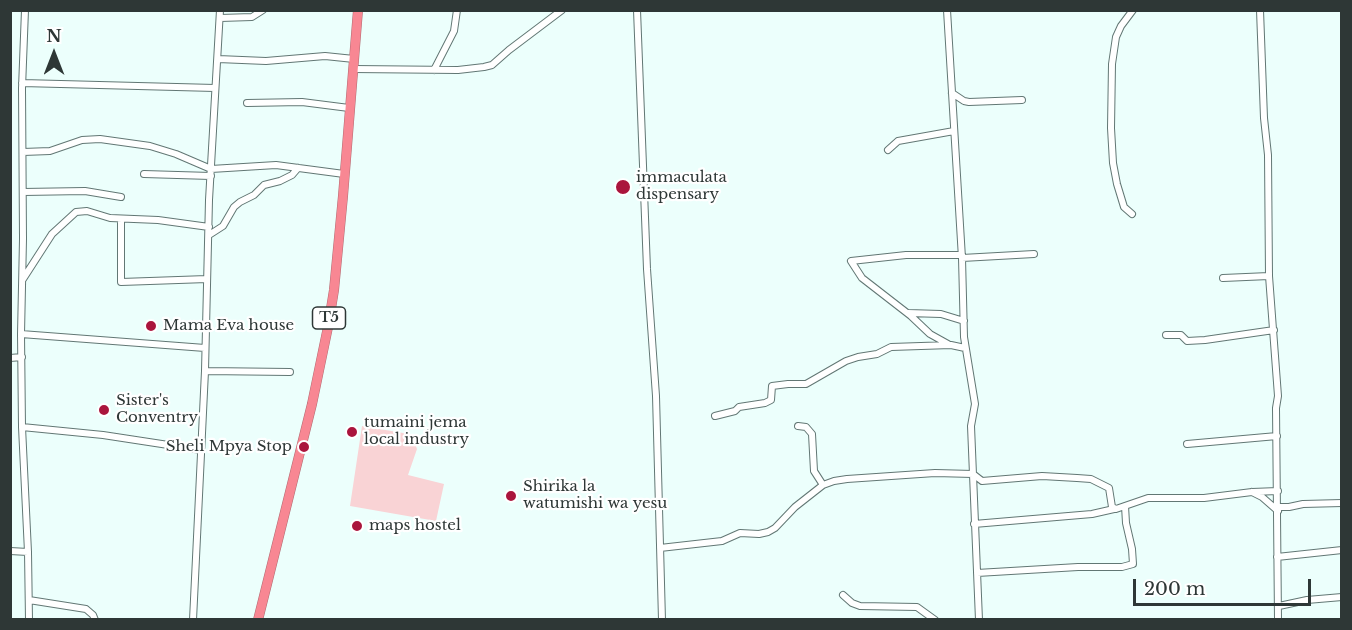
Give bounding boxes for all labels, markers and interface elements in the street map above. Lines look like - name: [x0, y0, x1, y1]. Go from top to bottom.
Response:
- north arrow: [24, 24, 84, 84]
- text: N: [46, 26, 62, 46]
- place label: immaculata dispensary: [636, 169, 727, 204]
- marker: immaculata dispensary: [614, 178, 632, 196]
- road number: T5: [312, 307, 346, 329]
- place label: Mama Eva house: [163, 317, 294, 335]
- marker: Mama Eva house: [144, 319, 158, 333]
- place label: Sister's Conventry: [116, 392, 198, 427]
- marker: Sister's Conventry: [97, 403, 111, 417]
- place label: tumaini jema local industry: [364, 414, 469, 449]
- marker: tumaini jema local industry: [345, 425, 359, 439]
- place label: Sheli Mpya Stop: [166, 438, 292, 456]
- marker: Sheli Mpya Stop: [297, 440, 311, 454]
- place label: Shirika la watumishi wa yesu: [523, 478, 667, 513]
- marker: Shirika la watumishi wa yesu: [504, 489, 518, 503]
- place label: maps hostel: [369, 517, 461, 535]
- marker: maps hostel: [350, 519, 364, 533]
- scale bar: [1136, 567, 1314, 605]
- text: 200 m: [1144, 578, 1205, 600]

